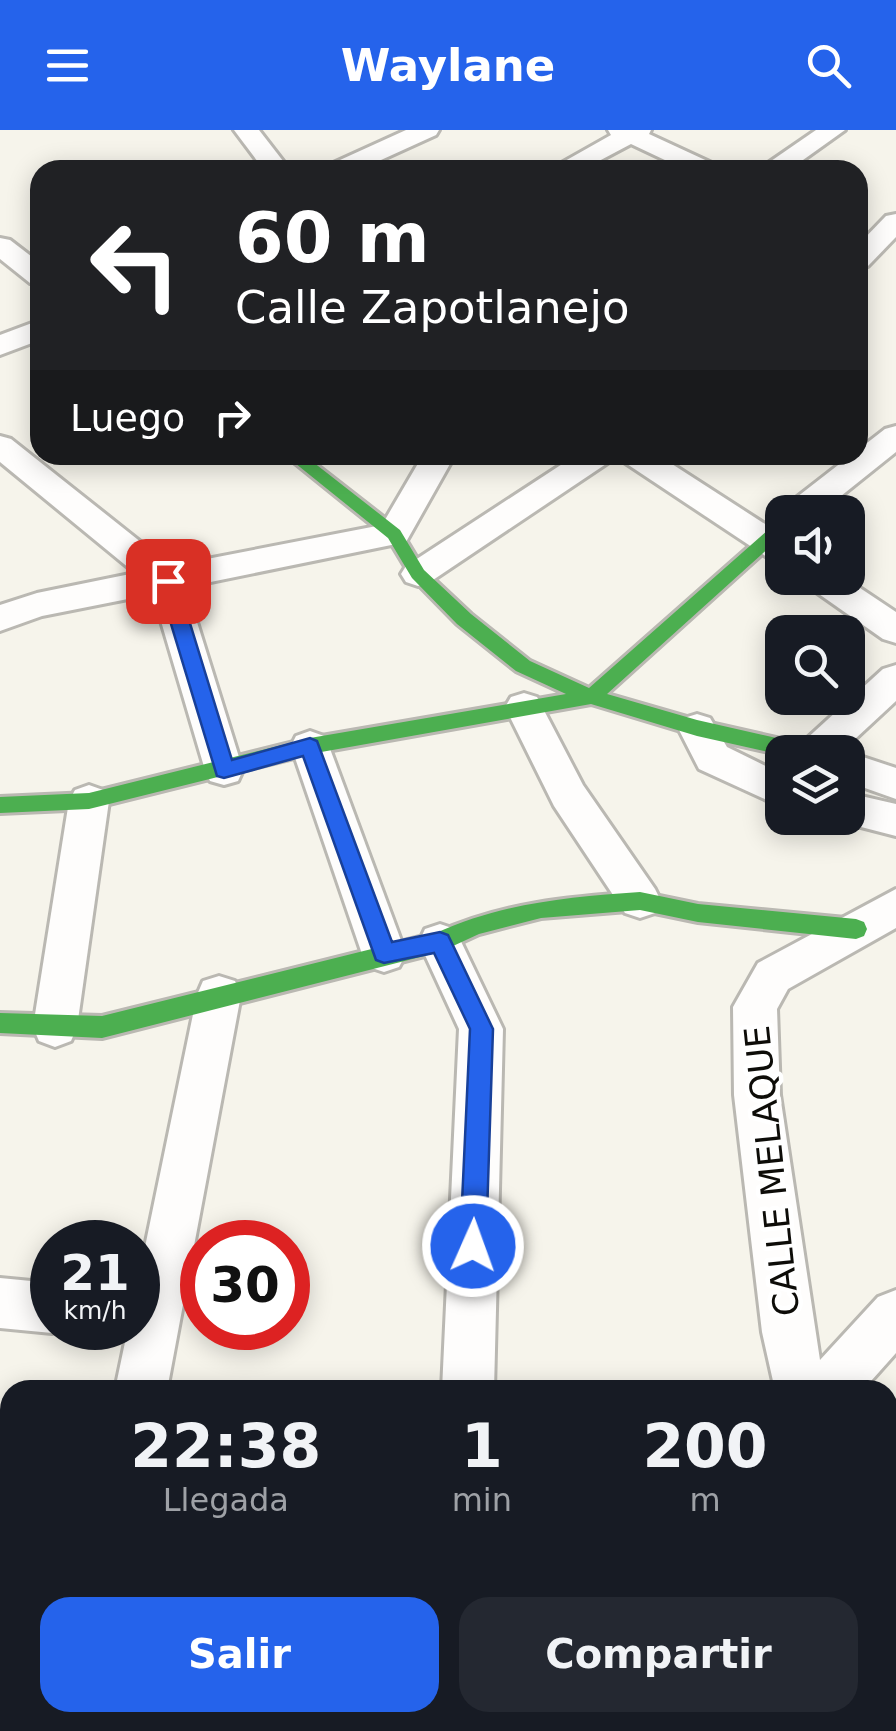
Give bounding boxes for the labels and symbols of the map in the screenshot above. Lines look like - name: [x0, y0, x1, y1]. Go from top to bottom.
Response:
- pin: [126, 539, 211, 624]
- street label: CALLE MELAQUE: [737, 1024, 807, 1318]
- position arrow: [421, 1194, 525, 1298]
- speed limit sign: 30: [180, 1220, 310, 1350]

